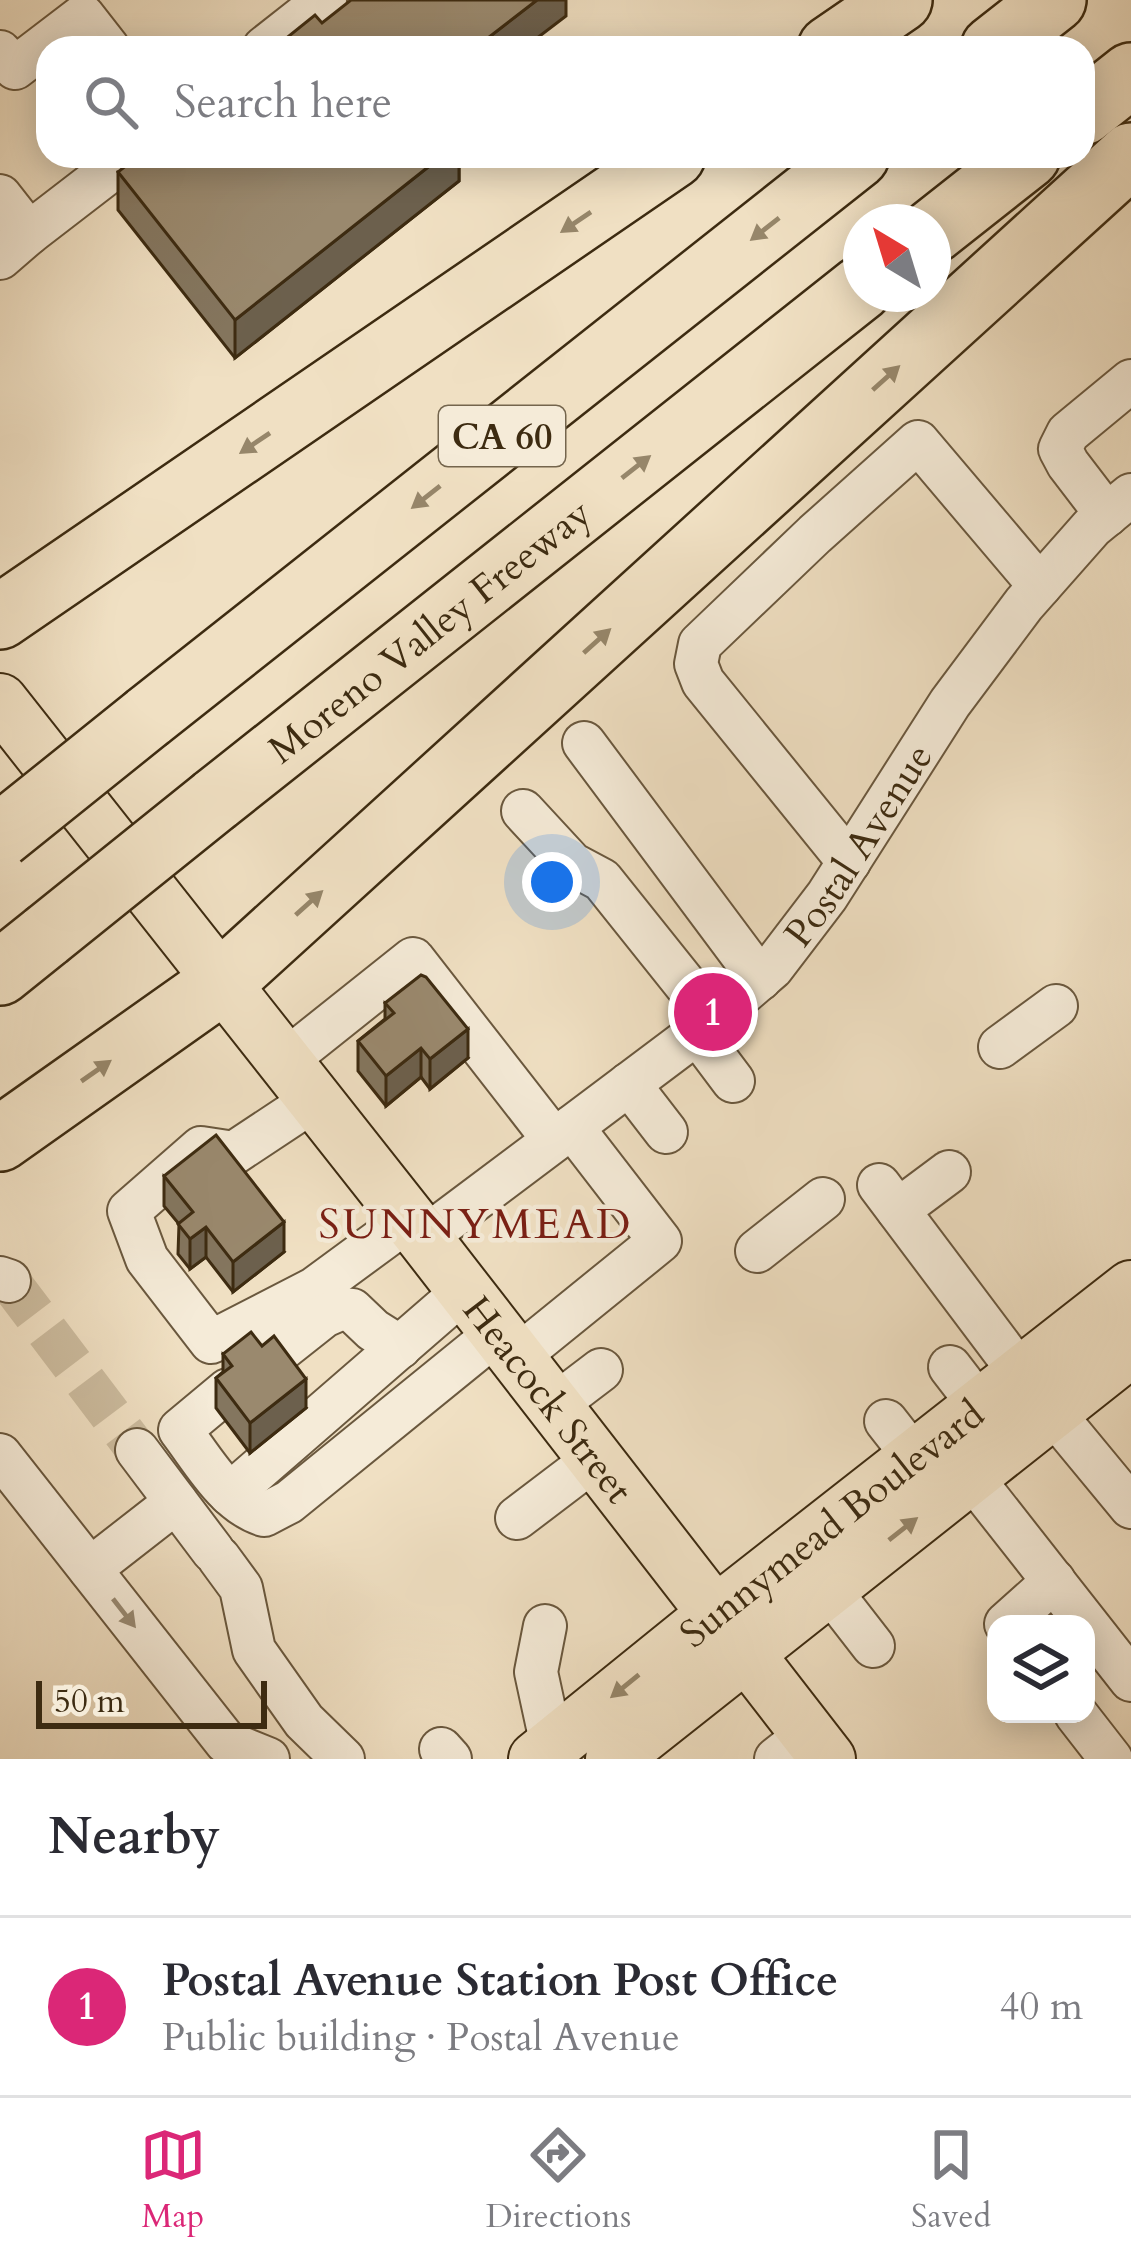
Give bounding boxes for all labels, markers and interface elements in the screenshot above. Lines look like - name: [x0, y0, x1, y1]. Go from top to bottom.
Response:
- search box: [36, 36, 1095, 168]
- icon: search: [78, 69, 144, 135]
- text: Search here: [174, 72, 392, 133]
- north arrow: [843, 204, 951, 312]
- one-way arrow: [560, 210, 592, 233]
- one-way arrow: [750, 216, 781, 241]
- one-way arrow: [871, 365, 900, 393]
- road number: CA 60: [439, 406, 565, 466]
- one-way arrow: [238, 431, 271, 454]
- one-way arrow: [620, 455, 651, 480]
- one-way arrow: [411, 484, 442, 509]
- street label: Moreno Valley Freeway: [257, 487, 603, 776]
- one-way arrow: [583, 628, 612, 655]
- street label: Postal Avenue: [773, 734, 945, 958]
- your location: [522, 852, 582, 912]
- one-way arrow: [294, 890, 323, 917]
- pin: 1: [674, 967, 752, 1057]
- one-way arrow: [79, 1060, 112, 1083]
- district label: SUNNYMEAD: [319, 1196, 633, 1253]
- street label: Heacock Street: [450, 1285, 645, 1515]
- street label: Sunnymead Boulevard: [669, 1388, 995, 1660]
- one-way arrow: [888, 1517, 919, 1542]
- one-way arrow: [111, 1597, 136, 1628]
- map controls: [987, 1615, 1095, 1723]
- button: layers: [987, 1615, 1095, 1723]
- one-way arrow: [610, 1673, 641, 1698]
- scale bar: [36, 1675, 267, 1728]
- text: 50 m: [54, 1679, 125, 1724]
- text: Nearby: [48, 1802, 220, 1872]
- text: Postal Avenue Station Post Office: [162, 1950, 838, 2011]
- text: 1: [77, 1980, 97, 2033]
- text: 40 m: [1000, 1980, 1083, 2033]
- text: Public building · Postal Avenue: [162, 2011, 680, 2064]
- tab: Map: [140, 2122, 206, 2239]
- tab: Directions: [486, 2122, 631, 2239]
- tab: Saved: [911, 2122, 991, 2239]

